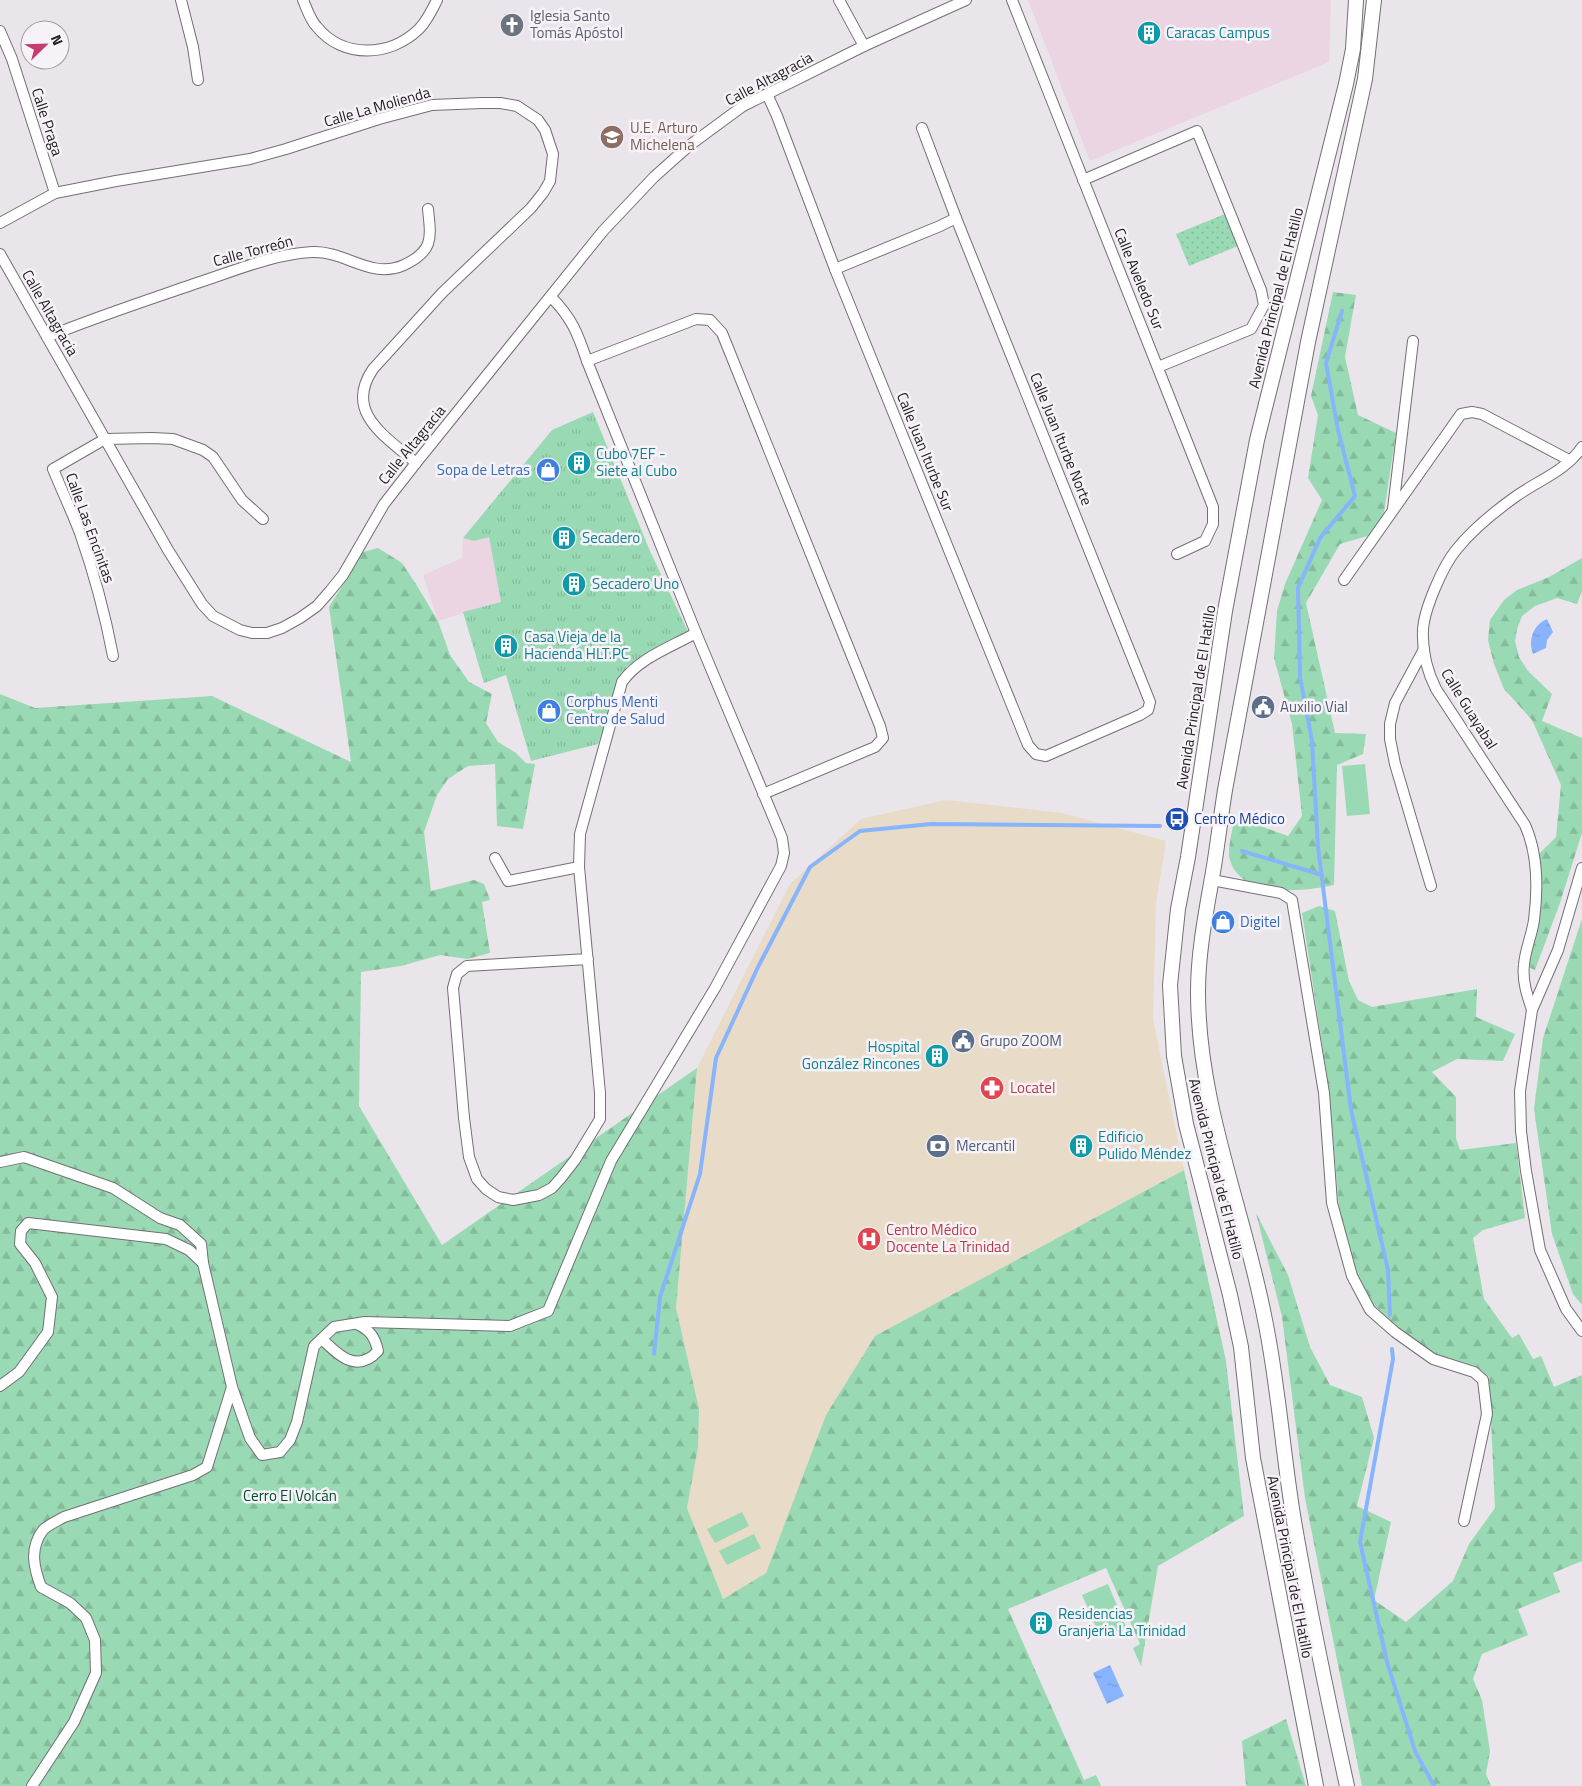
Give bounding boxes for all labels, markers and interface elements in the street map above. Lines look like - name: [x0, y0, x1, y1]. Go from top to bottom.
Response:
- place label: Iglesia Santo Tomás Apóstol: [530, 4, 623, 44]
- church icon: Iglesia Santo Tomás Apóstol: [499, 12, 525, 38]
- north arrow: [20, 20, 70, 70]
- building icon: Caracas Campus: [1136, 20, 1162, 46]
- place label: Caracas Campus: [1166, 21, 1270, 44]
- text: N: [46, 31, 69, 48]
- street label: Calle Altagracia: [721, 46, 817, 111]
- street label: Calle La Molienda: [321, 80, 433, 133]
- street label: Calle Praga: [26, 85, 69, 159]
- place label: U.E. Arturo Michelena: [630, 116, 698, 156]
- school or university icon: U.E. Arturo Michelena: [599, 124, 625, 150]
- street label: Avenida Principal de El Hatillo: [1242, 205, 1309, 391]
- street label: Calle Aveledo Sur: [1109, 224, 1170, 333]
- street label: Calle Torreón: [210, 229, 295, 272]
- street label: Calle Altagracia: [16, 265, 85, 361]
- street label: Calle Juan Iturbe Norte: [1024, 369, 1099, 509]
- street label: Calle Juan Iturbe Sur: [891, 389, 960, 515]
- street label: Calle Altagracia: [372, 400, 451, 489]
- place label: Cubo 7EF - Siete al Cubo: [596, 442, 677, 482]
- building icon: Cubo 7EF - Siete al Cubo: [566, 450, 592, 476]
- shop icon: Sopa de Letras: [535, 457, 561, 483]
- place label: Sopa de Letras: [437, 458, 530, 481]
- street label: Calle Las Encinitas: [60, 470, 121, 586]
- building icon: Secadero: [551, 525, 577, 551]
- place label: Secadero: [582, 526, 640, 549]
- building icon: Secadero Uno: [561, 571, 587, 597]
- place label: Secadero Uno: [592, 572, 679, 595]
- street label: Avenida Principal de El Hatillo: [1170, 603, 1221, 790]
- place label: Casa Vieja de la Hacienda HLT.PC: [524, 625, 629, 665]
- building icon: Casa Vieja de la Hacienda HLT.PC: [493, 633, 519, 659]
- street label: Calle Guayabal: [1435, 664, 1503, 754]
- place label: Corphus Menti Centro de Salud: [566, 690, 665, 730]
- public building icon: Auxilio Vial: [1250, 694, 1276, 720]
- place label: Auxilio Vial: [1280, 695, 1348, 718]
- shop icon: Corphus Menti Centro de Salud: [536, 698, 562, 724]
- bus stop icon: Centro Médico: [1164, 806, 1190, 832]
- place label: Centro Médico: [1194, 807, 1285, 830]
- shop icon: Digitel: [1210, 909, 1236, 935]
- place label: Digitel: [1240, 910, 1280, 933]
- public building icon: Grupo ZOOM: [950, 1028, 976, 1054]
- place label: Grupo ZOOM: [980, 1029, 1062, 1052]
- place label: Hospital González Rincones: [802, 1035, 920, 1075]
- building icon: Hospital González Rincones: [924, 1043, 950, 1069]
- pharmacy icon: Locatel: [979, 1075, 1005, 1101]
- place label: Locatel: [1010, 1076, 1055, 1099]
- street label: Avenida Principal de El Hatillo: [1183, 1076, 1250, 1262]
- place label: Edificio Pulido Méndez: [1098, 1125, 1191, 1165]
- bank icon: Mercantil: [925, 1133, 951, 1159]
- building icon: Edificio Pulido Méndez: [1068, 1133, 1094, 1159]
- place label: Mercantil: [956, 1134, 1015, 1157]
- place label: Centro Médico Docente La Trinidad: [886, 1218, 1010, 1258]
- hospital icon: Centro Médico Docente La Trinidad: [856, 1226, 882, 1252]
- street label: Avenida Principal de El Hatillo: [1261, 1474, 1320, 1660]
- park label: Cerro El Volcán: [243, 1484, 337, 1507]
- place label: Residencias Granjeria La Trinidad: [1058, 1602, 1186, 1642]
- building icon: Residencias Granjeria La Trinidad: [1028, 1610, 1054, 1636]

